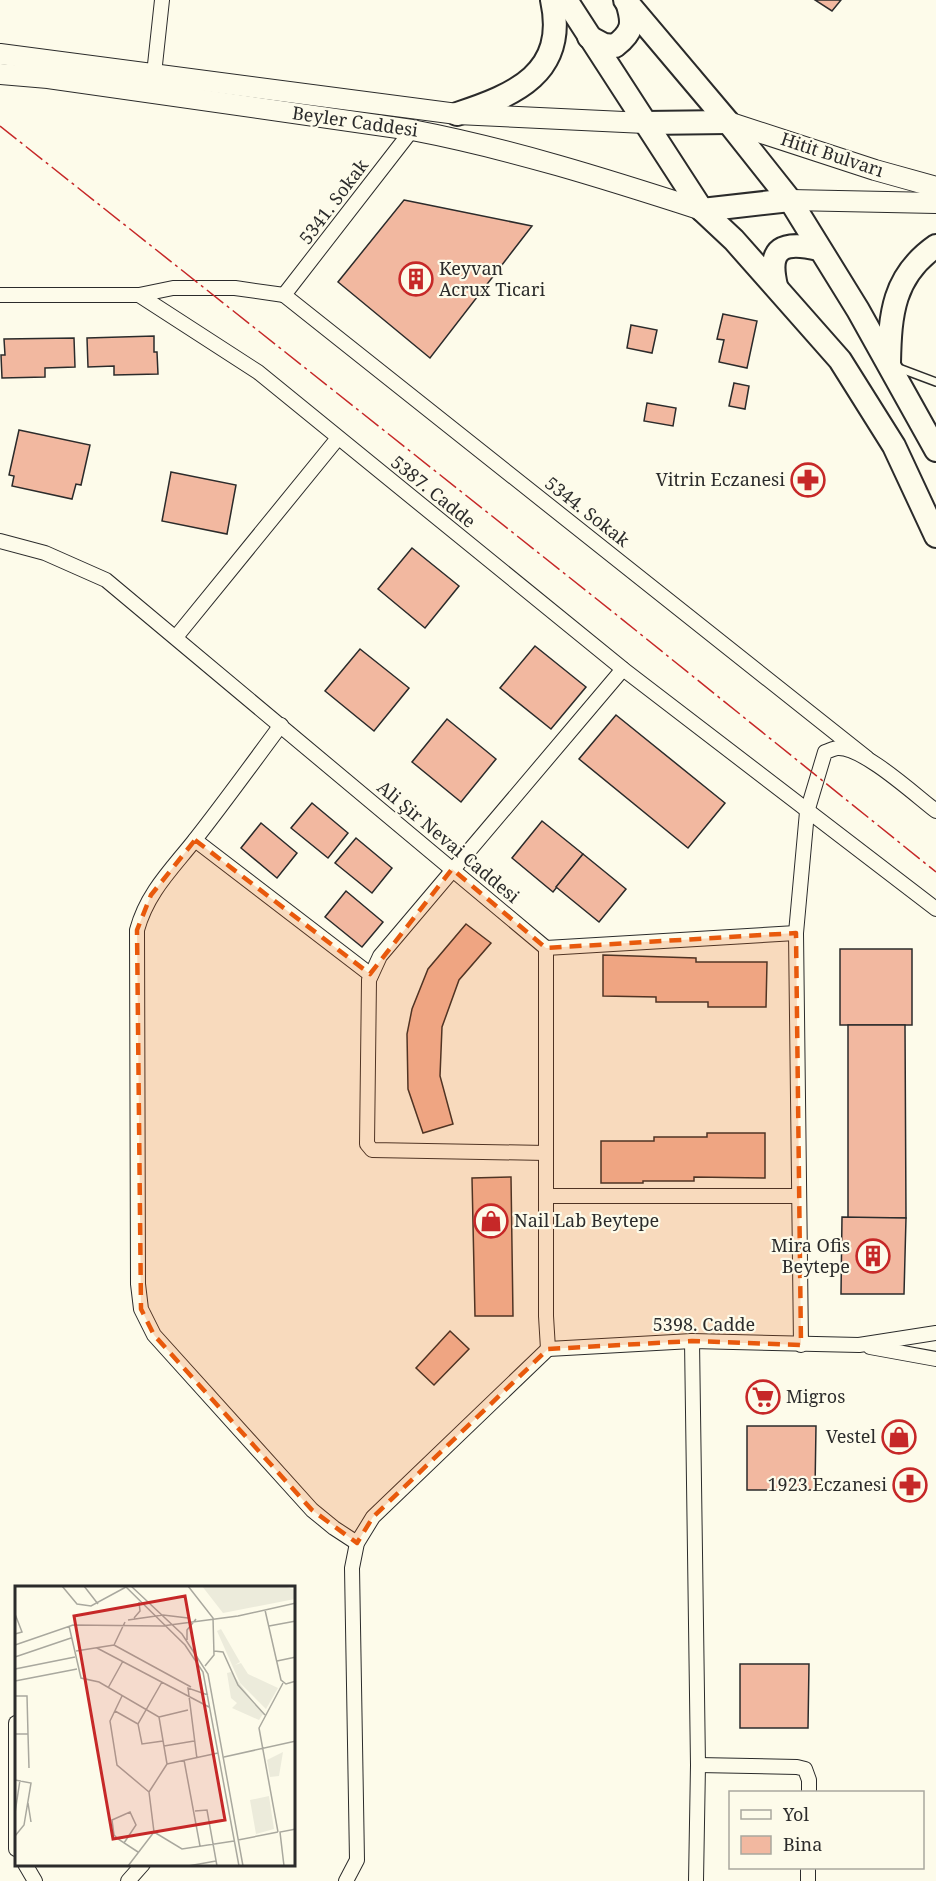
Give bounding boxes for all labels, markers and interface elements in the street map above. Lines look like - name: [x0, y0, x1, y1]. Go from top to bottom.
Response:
- street label: Beyler Caddesi: [291, 100, 420, 142]
- street label: Hitit Bulvarı: [778, 126, 887, 182]
- street label: 5341. Sokak: [293, 154, 373, 249]
- place label: Keyvan Acrux Ticari: [439, 256, 545, 301]
- building icon: Keyvan Acrux Ticari: [398, 261, 434, 297]
- street label: 5387. Cadde: [386, 450, 481, 533]
- pharmacy icon: Vitrin Eczanesi: [790, 462, 826, 498]
- place label: Vitrin Eczanesi: [656, 467, 785, 491]
- street label: 5344. Sokak: [541, 471, 635, 552]
- street label: Ali Şir Nevai Caddesi: [373, 775, 525, 908]
- shop icon: Nail Lab Beytepe: [473, 1203, 509, 1239]
- place label: Nail Lab Beytepe: [514, 1208, 659, 1232]
- place label: Mira Ofis Beytepe: [771, 1233, 850, 1278]
- building icon: Mira Ofis Beytepe: [855, 1238, 891, 1274]
- street label: 5398. Cadde: [653, 1312, 755, 1336]
- supermarket icon: Migros: [745, 1379, 781, 1415]
- place label: Migros: [786, 1384, 845, 1408]
- shop icon: Vestel: [881, 1419, 917, 1455]
- place label: Vestel: [826, 1424, 876, 1448]
- pharmacy icon: 1923 Eczanesi: [892, 1467, 928, 1503]
- place label: 1923 Eczanesi: [768, 1472, 887, 1496]
- inset map: [15, 1586, 296, 1866]
- legend: [729, 1791, 924, 1869]
- text: Yol: [782, 1802, 809, 1826]
- text: Bina: [783, 1832, 822, 1856]

